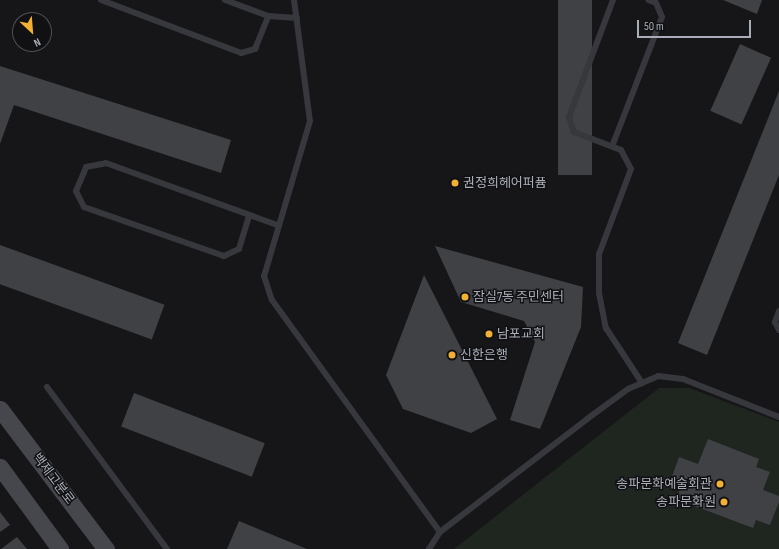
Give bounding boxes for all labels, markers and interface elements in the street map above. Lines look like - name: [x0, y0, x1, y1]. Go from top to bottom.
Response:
- north arrow: [12, 12, 52, 52]
- scale bar: [639, 12, 753, 38]
- text: 50 m: [644, 19, 664, 34]
- text: N: [32, 35, 43, 49]
- place label: 권정희헤어퍼퓸: [463, 175, 547, 191]
- marker: 권정희헤어퍼퓸: [450, 178, 460, 188]
- place label: 잠실7동 주민센터: [473, 289, 564, 305]
- marker: 잠실7동 주민센터: [460, 292, 470, 302]
- place label: 남포교회: [497, 326, 545, 342]
- marker: 남포교회: [484, 329, 494, 339]
- place label: 신한은행: [460, 347, 508, 363]
- marker: 신한은행: [447, 350, 457, 360]
- street label: 백제고분로: [29, 450, 77, 508]
- place label: 송파문화예술회관: [616, 476, 712, 492]
- marker: 송파문화예술회관: [715, 479, 725, 489]
- place label: 송파문화원: [656, 494, 716, 510]
- marker: 송파문화원: [719, 497, 729, 507]

